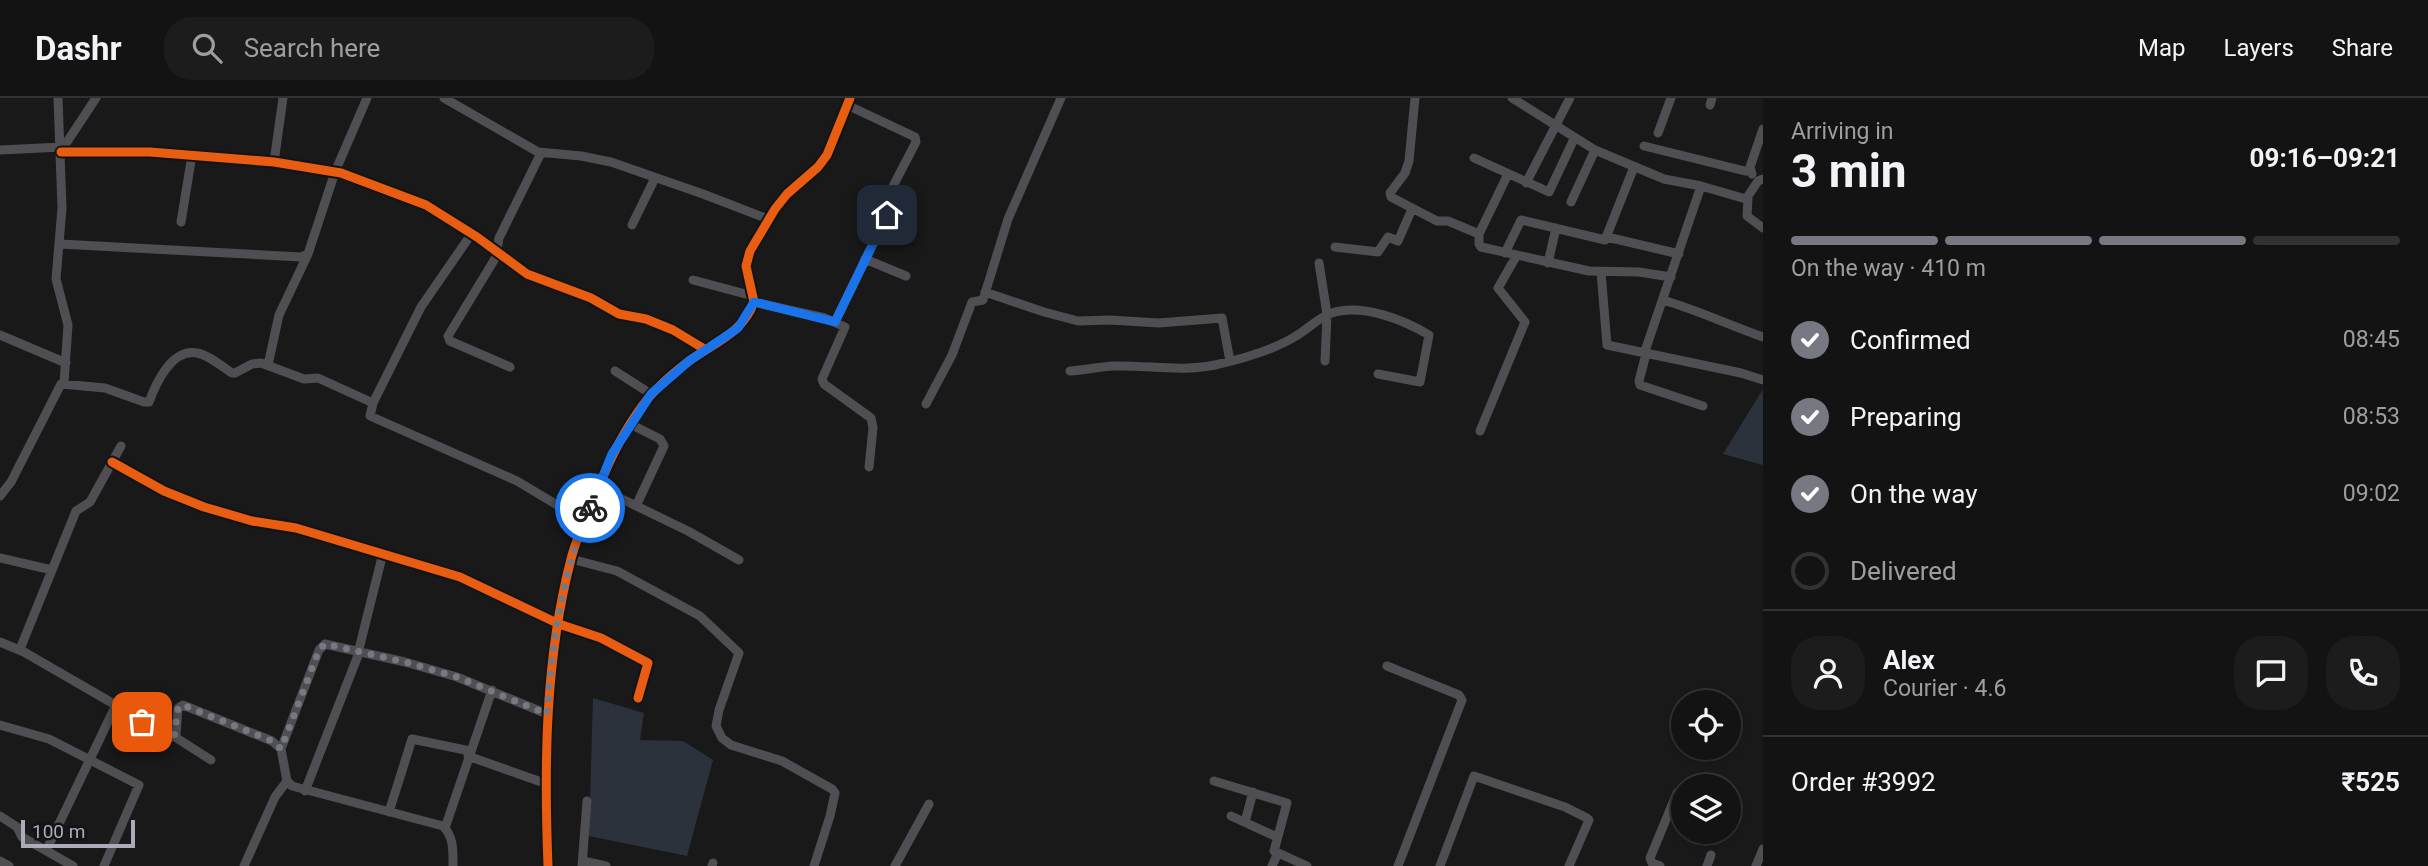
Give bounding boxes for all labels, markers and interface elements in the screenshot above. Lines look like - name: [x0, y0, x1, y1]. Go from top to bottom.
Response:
- search box: [164, 17, 654, 80]
- text: Dashr: [35, 29, 122, 68]
- icon: search: [188, 29, 226, 67]
- text: Search here: [244, 33, 380, 63]
- text: Map: [2138, 34, 2186, 62]
- text: Layers: [2224, 34, 2294, 62]
- text: Share: [2332, 34, 2393, 62]
- text: Arriving in: [1791, 118, 1894, 145]
- text: 09:16–09:21: [2250, 143, 2400, 173]
- text: 3 min: [1791, 144, 1907, 198]
- pin: [857, 185, 917, 245]
- icon: home: [868, 196, 906, 234]
- text: On the way · 410 m: [1791, 255, 1986, 282]
- icon: check: [1791, 321, 1829, 359]
- text: Confirmed: [1850, 325, 1971, 355]
- text: 08:45: [2343, 326, 2400, 353]
- icon: check: [1791, 398, 1829, 436]
- text: Preparing: [1850, 402, 1962, 432]
- text: 08:53: [2343, 403, 2400, 430]
- courier: [555, 473, 625, 543]
- icon: check: [1791, 475, 1829, 513]
- text: On the way: [1850, 479, 1978, 509]
- text: 09:02: [2343, 480, 2400, 507]
- icon: bike: [571, 489, 609, 527]
- text: Delivered: [1850, 556, 1957, 586]
- button: person: [1791, 636, 1865, 710]
- button: chat: [2234, 636, 2308, 710]
- button: phone: [2326, 636, 2400, 710]
- text: Alex: [1883, 645, 1935, 675]
- text: Courier · 4.6: [1883, 675, 2006, 702]
- map controls: [1671, 690, 1741, 844]
- button: locate: [1671, 690, 1741, 760]
- pin: [112, 692, 172, 752]
- icon: bag: [123, 703, 161, 741]
- text: Order #3992: [1791, 767, 1936, 797]
- text: ₹525: [2342, 767, 2400, 797]
- button: layers: [1671, 774, 1741, 844]
- scale bar: [21, 817, 135, 849]
- text: 100 m: [32, 820, 85, 843]

